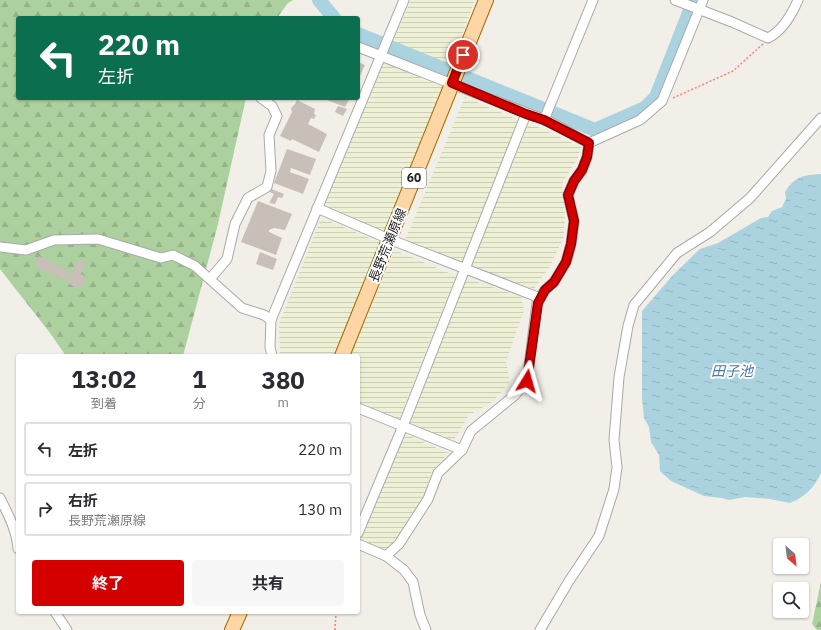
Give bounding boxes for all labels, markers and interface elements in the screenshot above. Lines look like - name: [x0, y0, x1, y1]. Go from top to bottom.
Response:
- text: 220 m: [98, 26, 180, 63]
- icon: left: [32, 32, 84, 84]
- pin: [446, 38, 480, 72]
- icon: arrive: [452, 44, 474, 66]
- text: 左折: [98, 65, 134, 88]
- road number: 60: [402, 168, 426, 188]
- street label: 長野荒瀬原線: [365, 206, 410, 285]
- position arrow: [506, 360, 548, 402]
- water label: 田子池: [711, 362, 755, 380]
- text: 13:02: [71, 363, 137, 395]
- text: 1: [192, 363, 206, 395]
- text: 380: [262, 364, 305, 396]
- text: m: [277, 394, 289, 411]
- text: 到着: [91, 395, 117, 412]
- text: 分: [193, 395, 206, 412]
- icon: left: [34, 438, 56, 460]
- text: 220 m: [298, 440, 342, 459]
- text: 左折: [68, 441, 98, 460]
- text: 右折: [68, 491, 98, 510]
- icon: right: [34, 498, 56, 520]
- text: 130 m: [298, 500, 342, 519]
- text: 長野荒瀬原線: [68, 512, 146, 529]
- north arrow: [773, 538, 809, 574]
- map controls: [773, 538, 809, 618]
- button: 終了: [32, 560, 184, 606]
- button: 共有: [192, 560, 344, 606]
- button: search: [773, 582, 809, 618]

